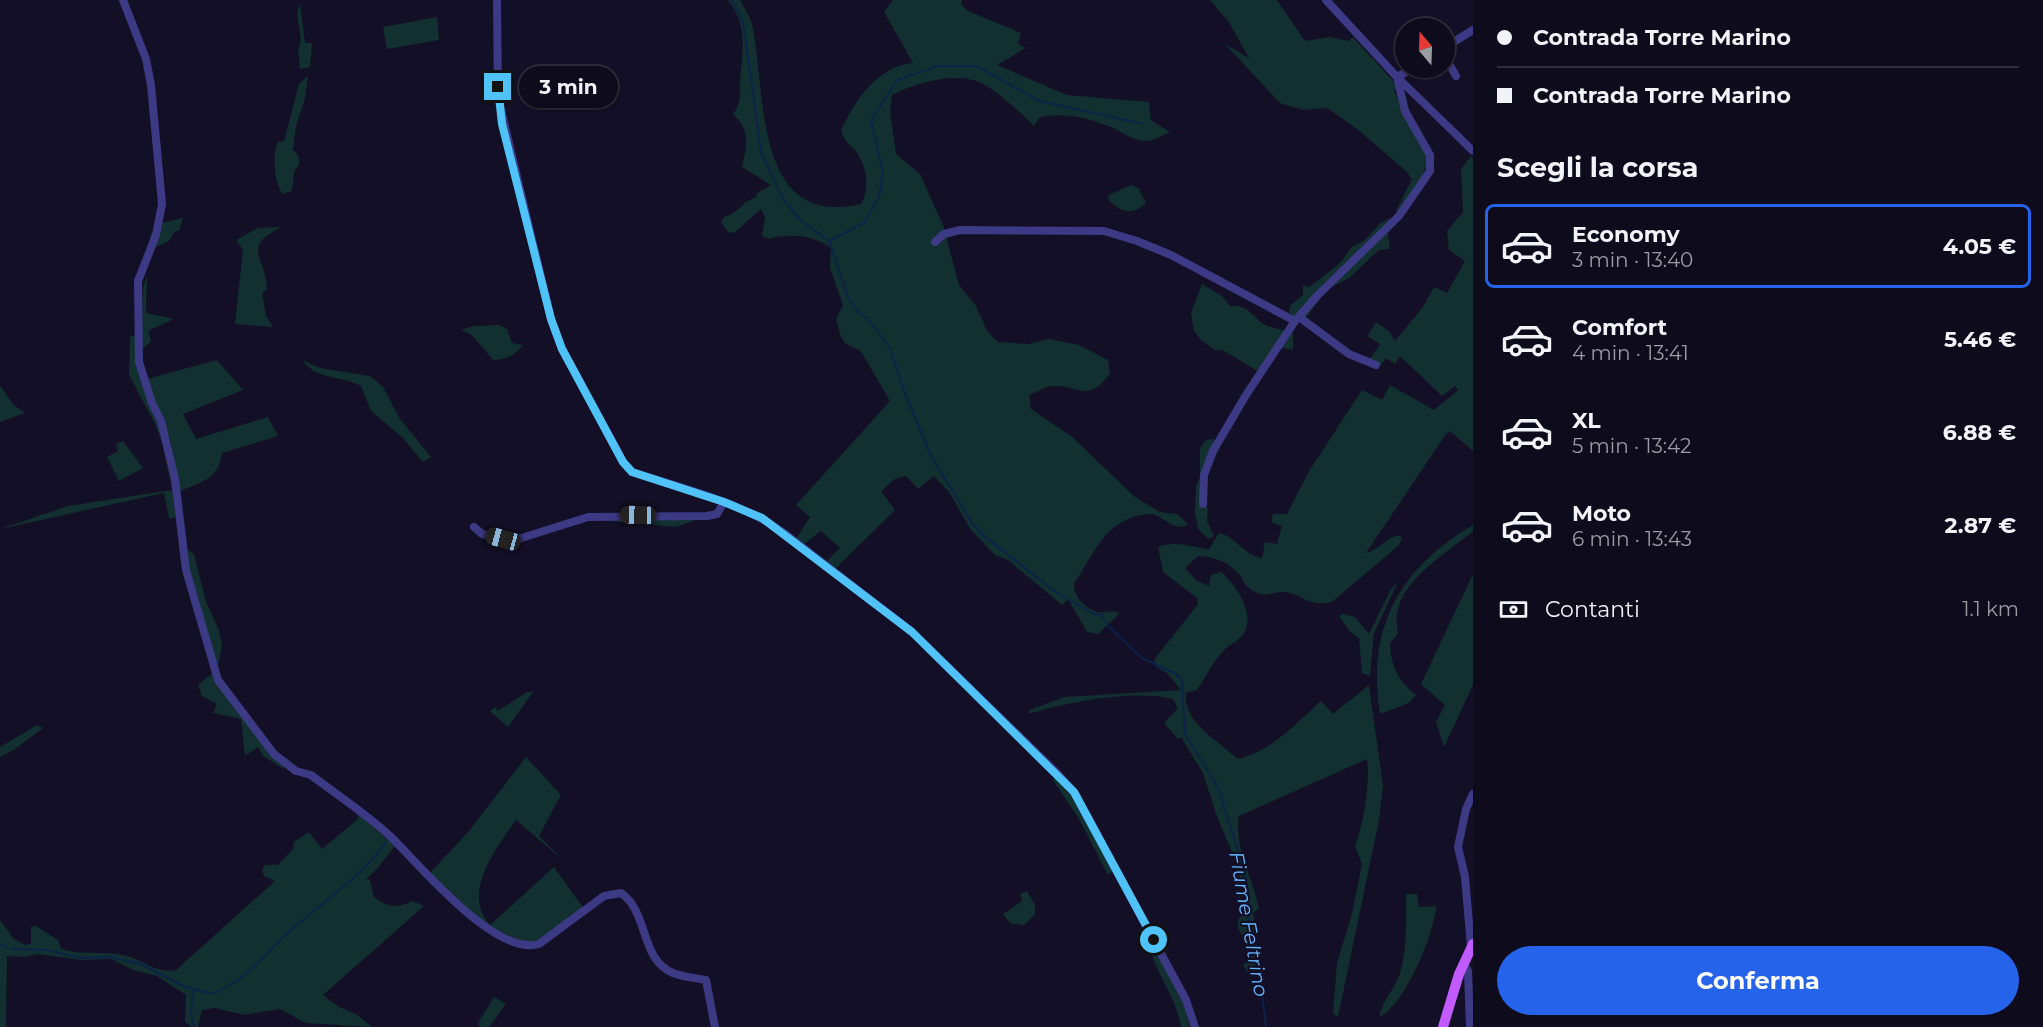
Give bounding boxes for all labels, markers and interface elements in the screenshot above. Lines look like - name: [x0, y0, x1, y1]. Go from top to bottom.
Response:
- north arrow: [1395, 18, 1455, 78]
- map controls: [1395, 18, 1455, 78]
- text: Contrada Torre Marino: [1533, 24, 1791, 51]
- callout: 3 min: [519, 66, 618, 108]
- route end: [484, 73, 511, 100]
- text: 3 min: [539, 75, 598, 99]
- text: Contrada Torre Marino: [1533, 82, 1791, 109]
- text: Scegli la corsa: [1497, 151, 1698, 184]
- icon: car: [1500, 219, 1554, 273]
- text: Economy: [1572, 221, 1680, 248]
- text: 4.05 €: [1943, 233, 2016, 260]
- text: 3 min · 13:40: [1572, 248, 1693, 272]
- icon: car: [1500, 312, 1554, 366]
- text: Comfort: [1572, 314, 1667, 341]
- text: 5.46 €: [1944, 326, 2016, 353]
- text: 4 min · 13:41: [1572, 341, 1689, 365]
- icon: car: [1500, 405, 1554, 459]
- text: XL: [1572, 407, 1601, 434]
- text: 6.88 €: [1943, 419, 2016, 446]
- text: 5 min · 13:42: [1572, 434, 1691, 458]
- icon: car: [1500, 498, 1554, 552]
- text: Moto: [1572, 500, 1631, 527]
- car: [620, 506, 656, 524]
- text: 2.87 €: [1945, 512, 2016, 539]
- car: [483, 526, 523, 552]
- text: 6 min · 13:43: [1572, 527, 1692, 551]
- icon: cash: [1497, 593, 1530, 626]
- text: Contanti: [1545, 596, 1640, 623]
- text: 1.1 km: [1962, 597, 2019, 621]
- water label: Fiume Feltrino: [1224, 849, 1274, 999]
- route start: [1140, 926, 1167, 953]
- button: Conferma: [1497, 946, 2019, 1015]

